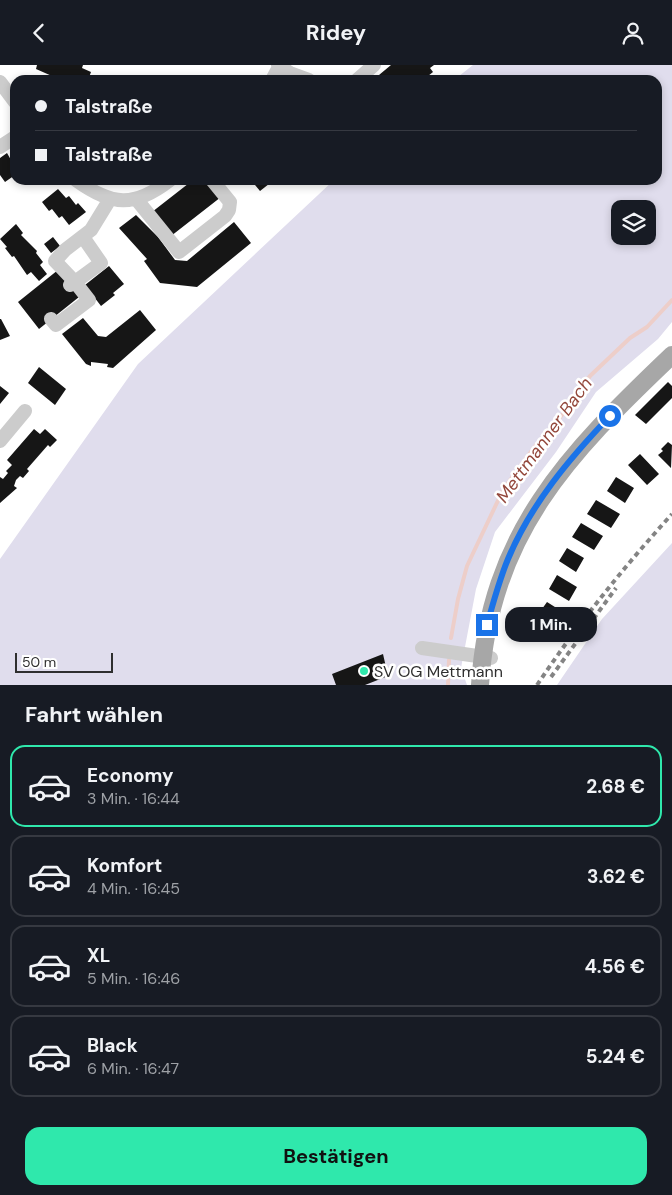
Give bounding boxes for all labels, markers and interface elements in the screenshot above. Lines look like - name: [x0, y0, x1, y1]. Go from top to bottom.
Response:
- text: Ridey: [306, 18, 366, 47]
- icon: back: [25, 19, 53, 47]
- icon: person: [619, 19, 647, 47]
- text: Talstraße: [65, 94, 153, 119]
- text: Talstraße: [65, 142, 153, 167]
- map controls: [611, 200, 656, 245]
- button: layers: [611, 200, 656, 245]
- water label: Mettmanner Bach: [490, 373, 598, 507]
- route start: [599, 405, 621, 427]
- callout: 1 Min.: [504, 607, 597, 643]
- route end: [476, 614, 498, 636]
- text: 1 Min.: [530, 614, 572, 635]
- scale bar: [15, 650, 112, 673]
- text: 50 m: [22, 653, 56, 671]
- place label: SV OG Mettmann: [374, 661, 503, 682]
- marker: SV OG Mettmann: [358, 665, 370, 677]
- text: Fahrt wählen: [25, 700, 163, 729]
- text: Economy: [87, 763, 174, 788]
- icon: car: [27, 764, 72, 809]
- text: 2.68 €: [586, 774, 645, 799]
- text: 3 Min. · 16:44: [87, 788, 180, 809]
- text: Komfort: [87, 853, 162, 878]
- icon: car: [27, 854, 72, 899]
- text: 3.62 €: [587, 864, 645, 889]
- text: 4 Min. · 16:45: [87, 878, 180, 899]
- text: XL: [87, 943, 110, 968]
- icon: car: [27, 944, 72, 989]
- text: 4.56 €: [585, 954, 645, 979]
- text: 5 Min. · 16:46: [87, 968, 180, 989]
- text: Black: [87, 1033, 138, 1058]
- icon: car: [27, 1034, 72, 1079]
- text: 5.24 €: [586, 1044, 645, 1069]
- text: 6 Min. · 16:47: [87, 1058, 179, 1079]
- button: Bestätigen: [25, 1127, 647, 1185]

